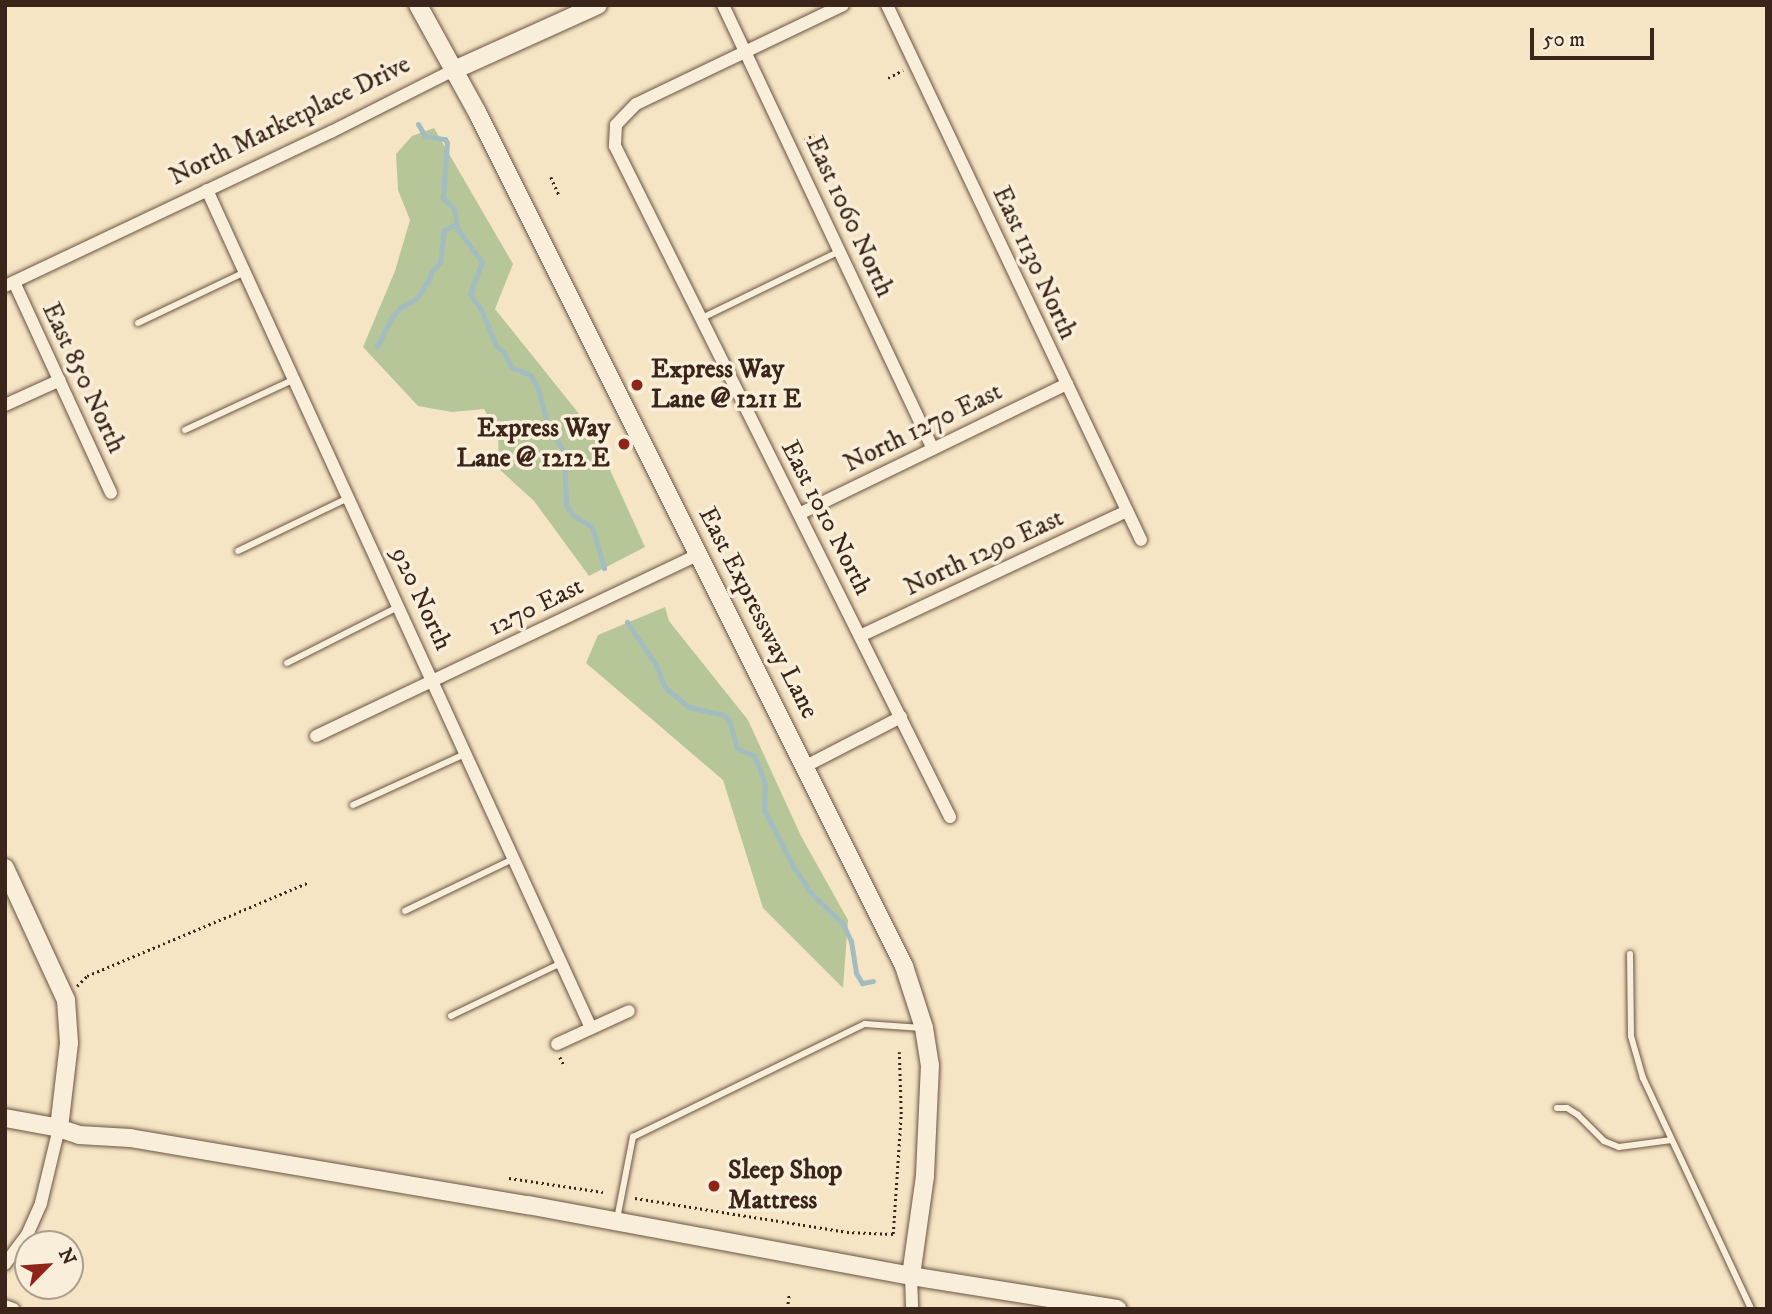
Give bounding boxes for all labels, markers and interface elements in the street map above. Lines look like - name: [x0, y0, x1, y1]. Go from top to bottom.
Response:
- scale bar: [1534, 14, 1658, 58]
- text: 50 m: [1543, 27, 1585, 53]
- street label: North Marketplace Drive: [165, 49, 415, 193]
- street label: East 1060 North: [798, 132, 900, 302]
- street label: East 1130 North: [985, 181, 1083, 345]
- street label: East 850 North: [35, 298, 131, 458]
- place label: Express Way Lane @ 1211 E: [651, 354, 801, 416]
- street label: North 1270 East: [839, 376, 1007, 480]
- marker: Express Way Lane @ 1211 E: [629, 377, 645, 393]
- place label: Express Way Lane @ 1212 E: [456, 413, 610, 474]
- street label: East 1010 North: [774, 435, 878, 601]
- marker: Express Way Lane @ 1212 E: [616, 436, 632, 452]
- street label: East Expressway Lane: [691, 502, 825, 724]
- street label: North 1290 East: [900, 503, 1068, 603]
- street label: 920 North: [384, 542, 458, 656]
- street label: 1270 East: [484, 571, 588, 643]
- place label: Sleep Shop Mattress: [728, 1155, 842, 1216]
- marker: Sleep Shop Mattress: [706, 1178, 722, 1194]
- north arrow: [14, 1230, 84, 1300]
- text: N: [53, 1245, 80, 1269]

